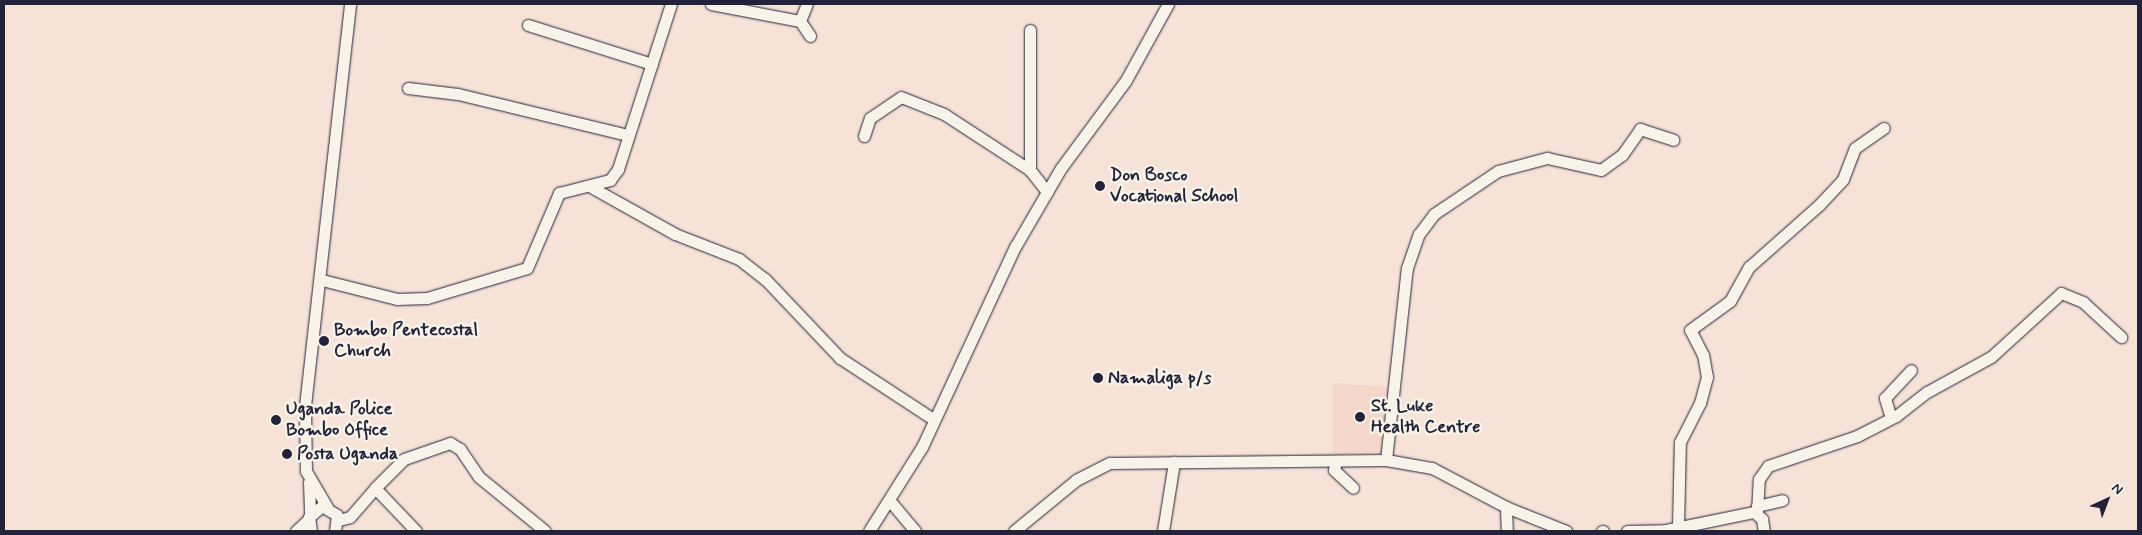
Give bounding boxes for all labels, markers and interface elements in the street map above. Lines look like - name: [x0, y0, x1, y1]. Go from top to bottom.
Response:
- place label: Don Bosco Vocational School: [1110, 165, 1238, 208]
- marker: Don Bosco Vocational School: [1094, 180, 1106, 192]
- place label: Bombo Pentecostal Church: [334, 320, 476, 362]
- marker: Bombo Pentecostal Church: [318, 335, 330, 347]
- place label: Namaliga p/s: [1108, 367, 1211, 389]
- marker: Namaliga p/s: [1092, 372, 1104, 384]
- place label: St. Luke Health Centre: [1371, 396, 1480, 438]
- place label: Uganda Police Bombo Office: [286, 399, 392, 442]
- marker: St. Luke Health Centre: [1353, 410, 1367, 424]
- marker: Uganda Police Bombo Office: [270, 414, 282, 426]
- place label: Posta Uganda: [297, 443, 398, 465]
- marker: Posta Uganda: [281, 448, 293, 460]
- north arrow: [2082, 475, 2132, 525]
- text: N: [2108, 479, 2127, 499]

